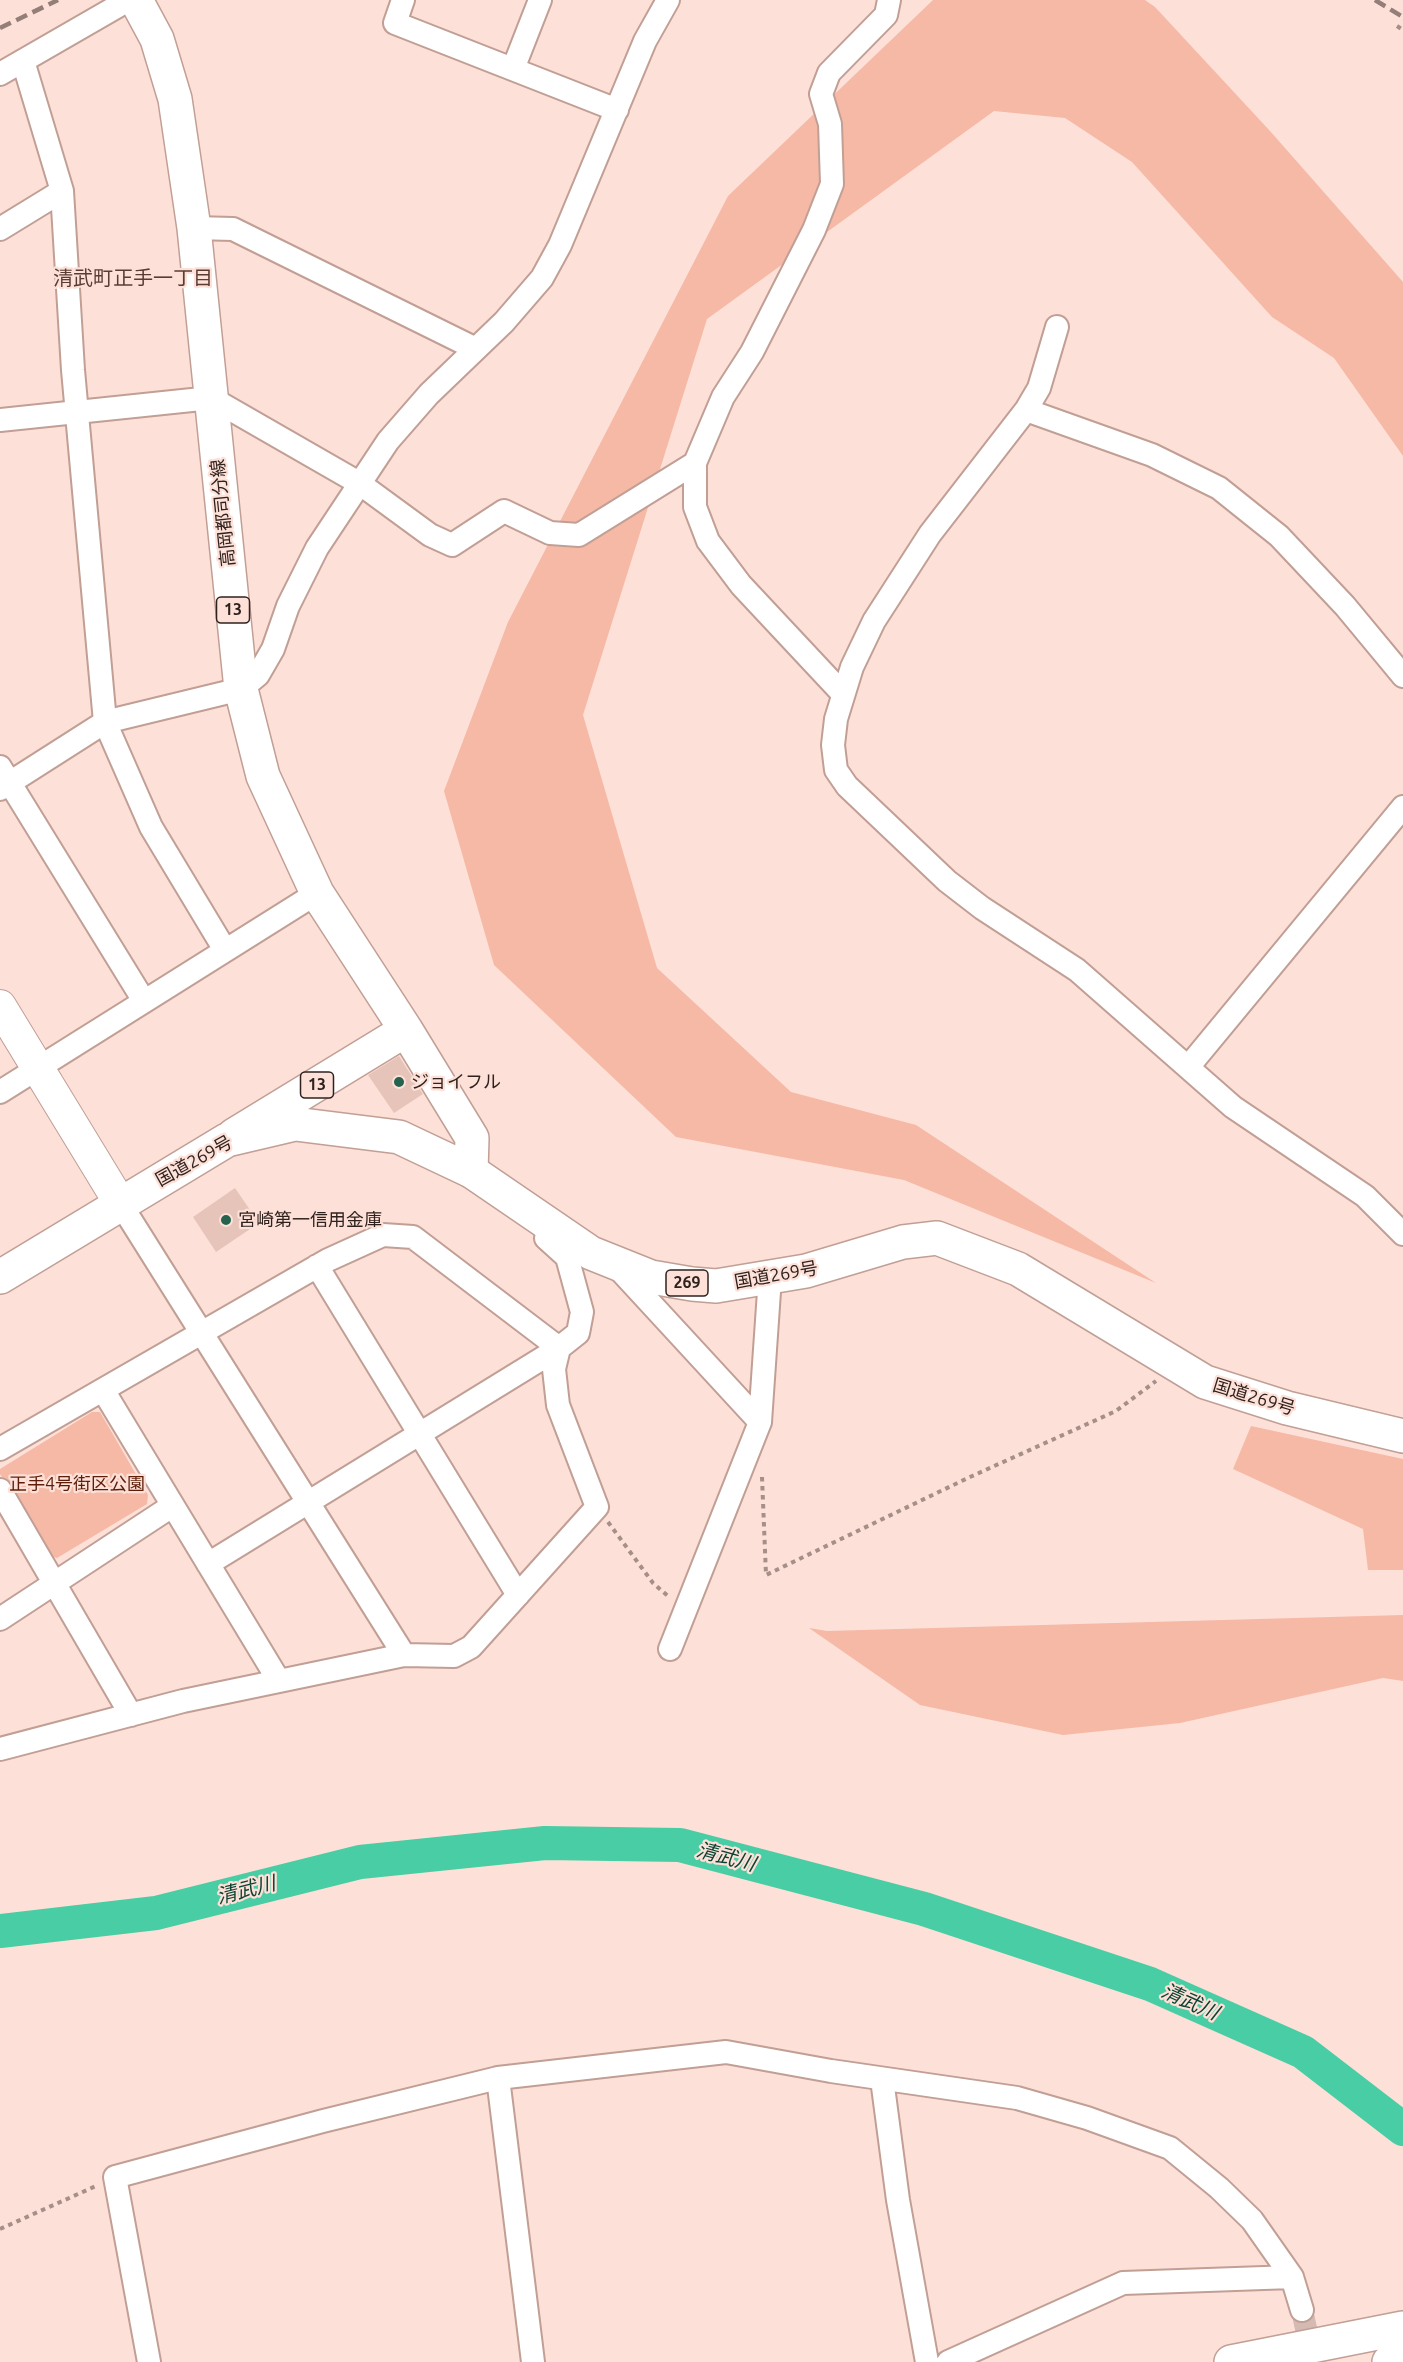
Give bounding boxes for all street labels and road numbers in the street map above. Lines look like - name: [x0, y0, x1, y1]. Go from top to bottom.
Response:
- street label: 高岡都司分線: [207, 458, 239, 568]
- road number: 13: [216, 597, 250, 623]
- road number: 13: [300, 1072, 334, 1098]
- street label: 国道269号: [152, 1131, 236, 1191]
- street label: 国道269号: [733, 1257, 819, 1293]
- road number: 269: [666, 1270, 708, 1296]
- street label: 国道269号: [1210, 1374, 1298, 1420]

